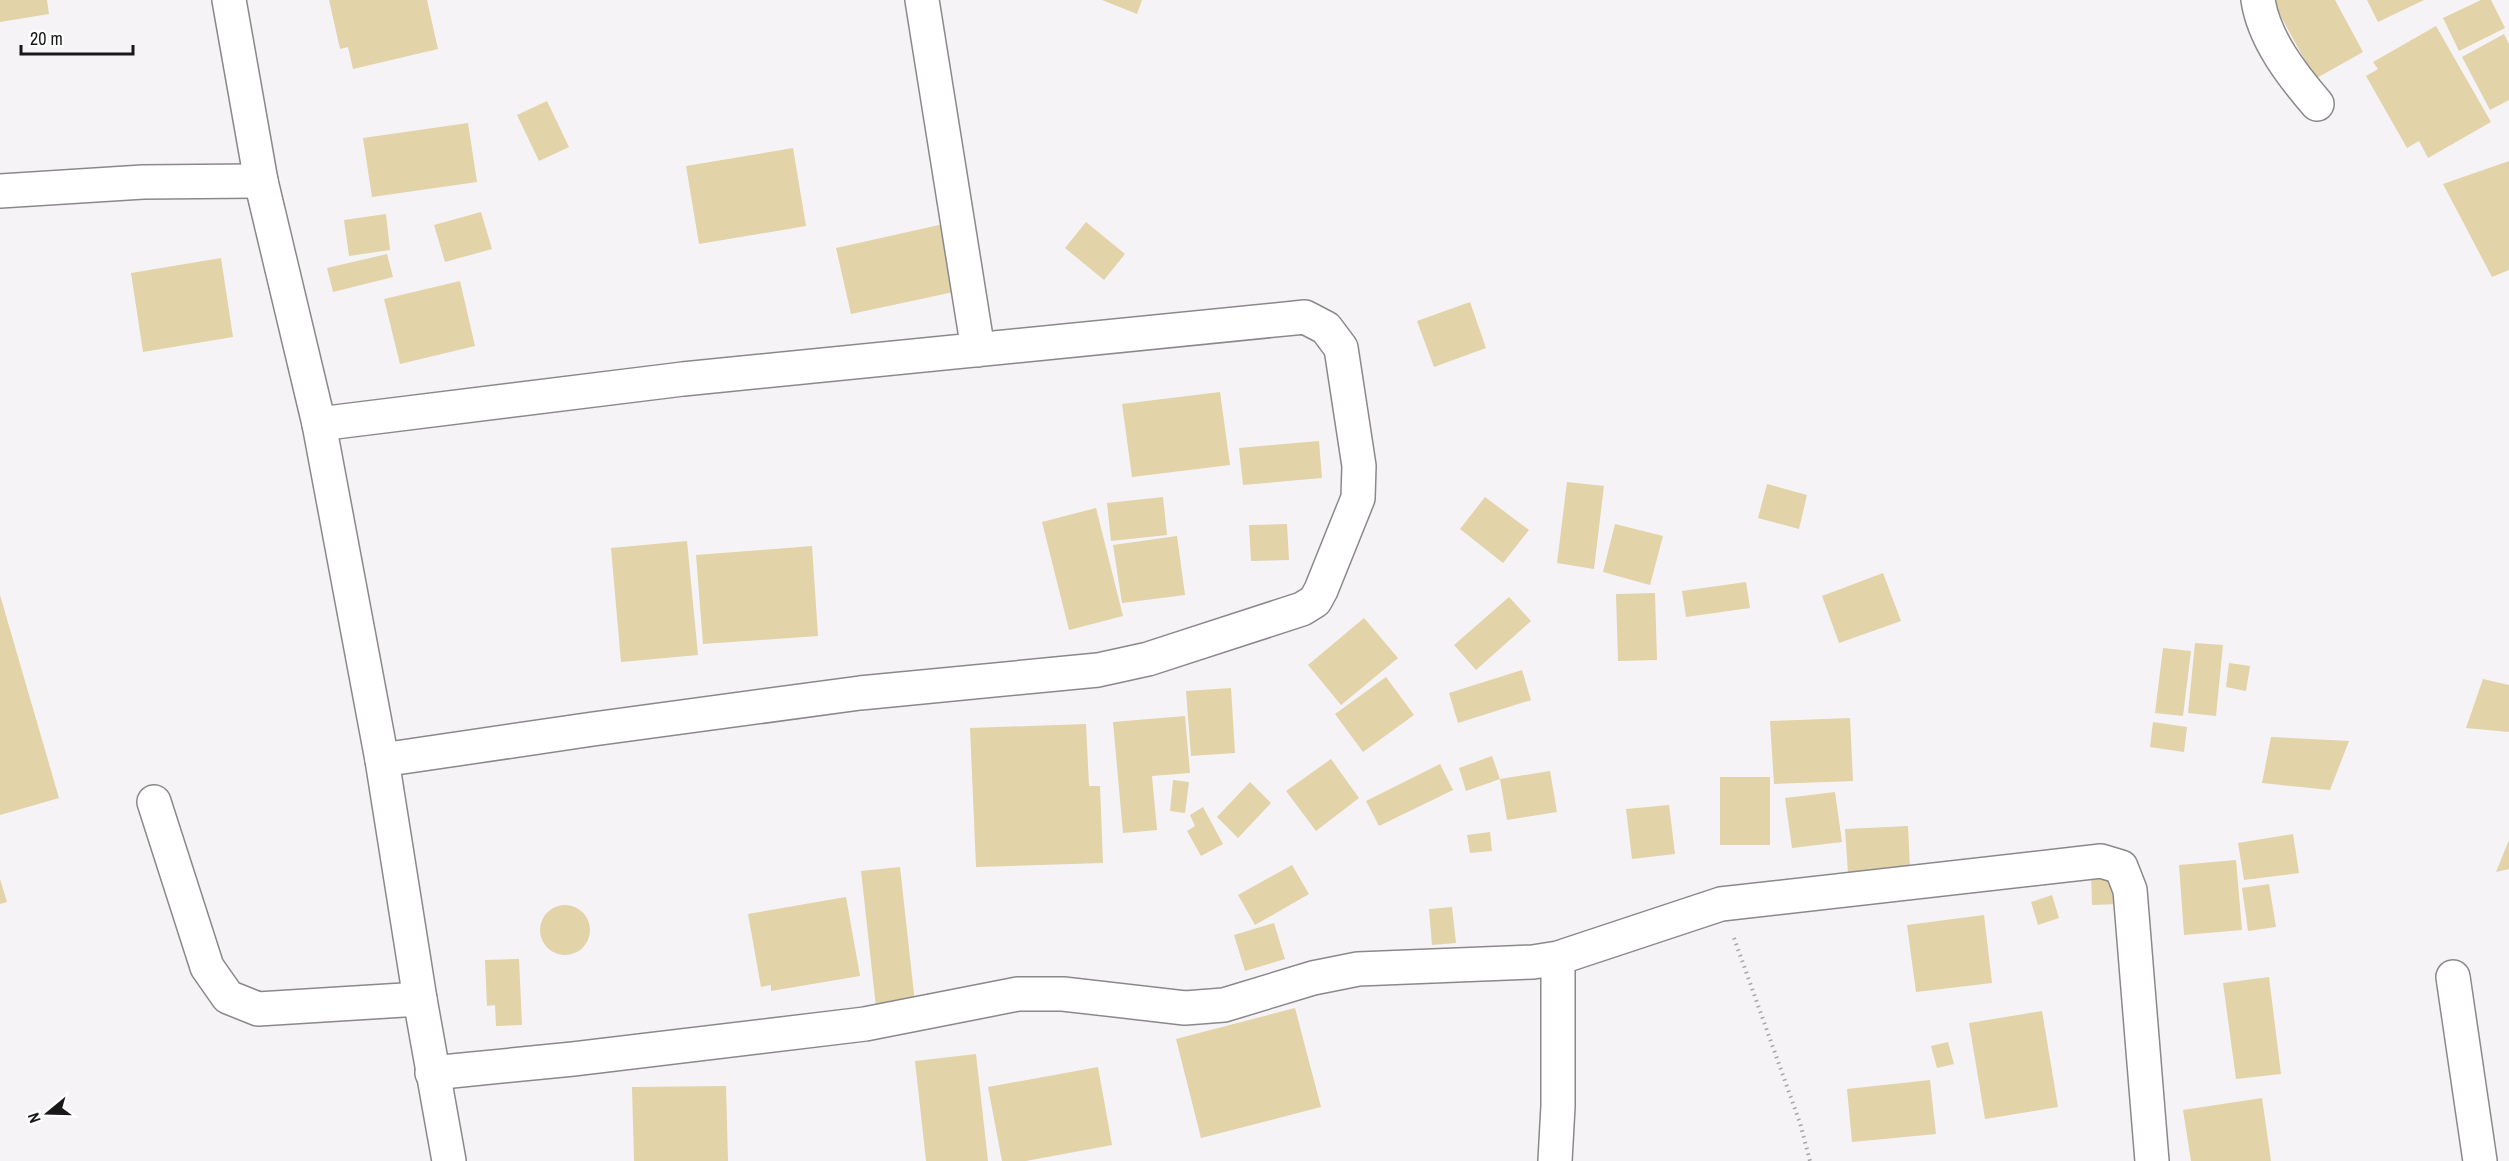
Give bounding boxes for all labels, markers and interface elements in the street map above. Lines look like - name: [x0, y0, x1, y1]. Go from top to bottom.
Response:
- scale bar: [21, 18, 134, 56]
- text: 20 m: [30, 26, 63, 51]
- north arrow: [18, 1083, 78, 1143]
- text: N: [22, 1110, 46, 1126]

